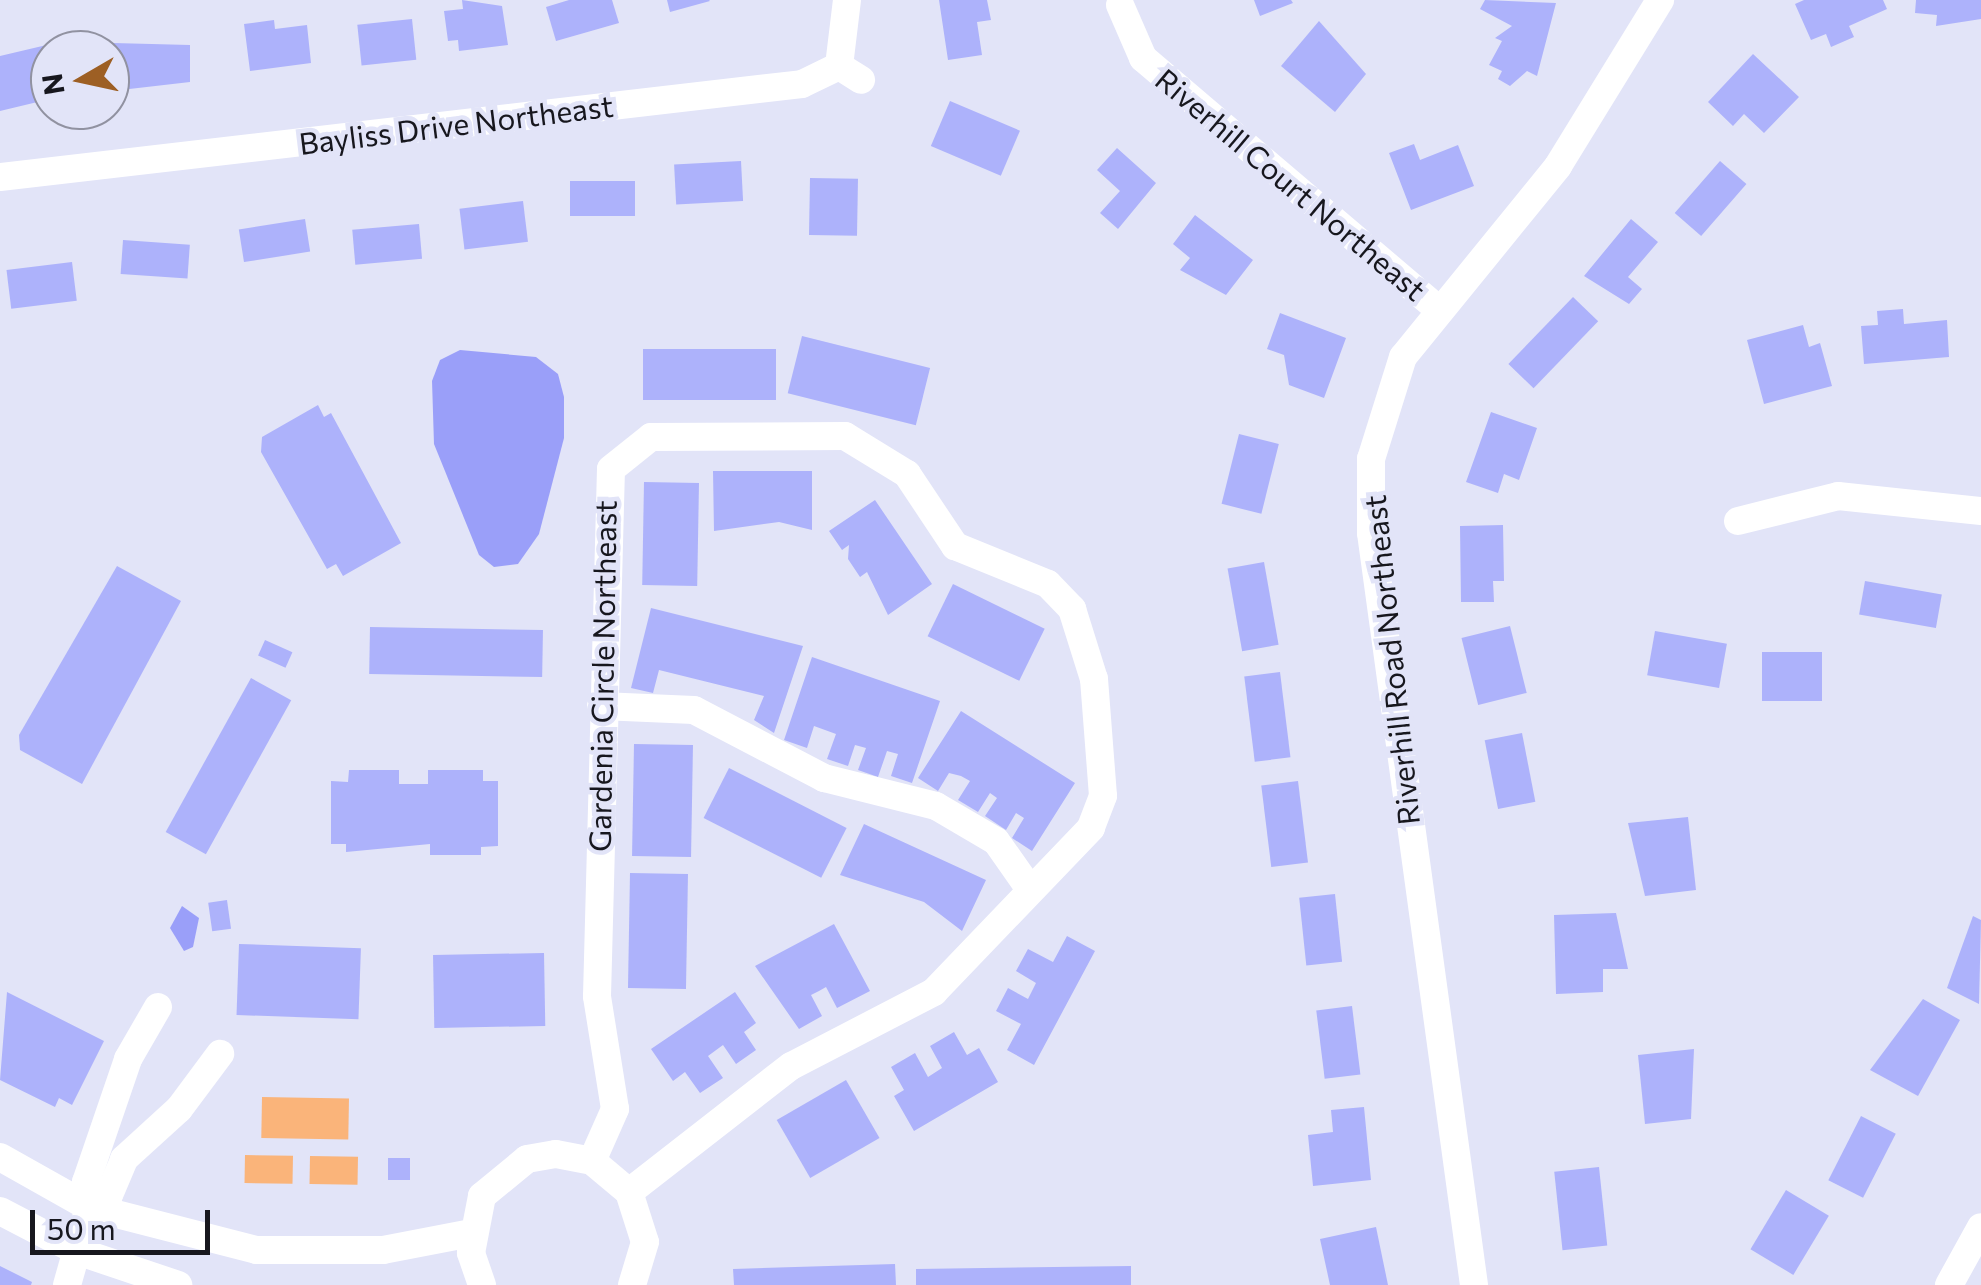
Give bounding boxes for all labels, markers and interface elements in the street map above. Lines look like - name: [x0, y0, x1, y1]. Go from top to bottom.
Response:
- north arrow: [30, 30, 130, 130]
- street label: Riverhill Court Northeast: [1149, 61, 1433, 307]
- text: N: [34, 71, 71, 97]
- street label: Bayliss Drive Northeast: [297, 87, 615, 161]
- street label: Riverhill Road Northeast: [1356, 493, 1426, 827]
- street label: Gardenia Circle Northeast: [581, 500, 623, 852]
- scale bar: [35, 1190, 215, 1252]
- text: 50 m: [47, 1209, 116, 1246]

